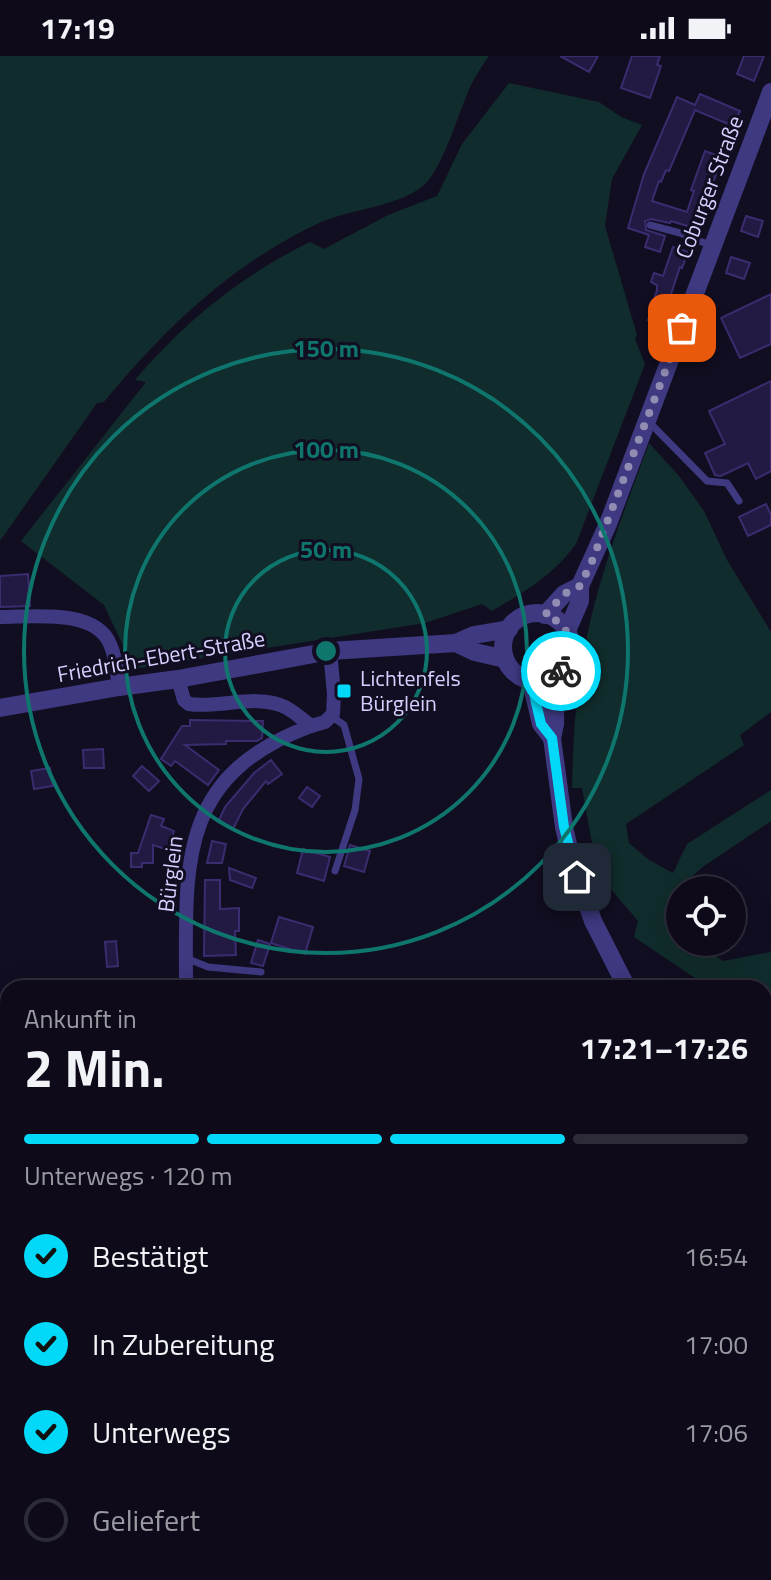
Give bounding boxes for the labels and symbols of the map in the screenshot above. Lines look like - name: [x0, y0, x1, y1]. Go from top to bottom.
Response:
- street label: Coburger Straße: [666, 111, 752, 263]
- pin: [648, 294, 716, 362]
- text: 150 m: [293, 330, 359, 366]
- text: 100 m: [293, 431, 359, 467]
- text: 50 m: [300, 531, 352, 567]
- street label: Friedrich-Ebert-Straße: [54, 621, 268, 691]
- courier: [521, 631, 601, 711]
- centre of rings: [312, 637, 340, 665]
- place label: Lichtenfels Bürglein: [360, 661, 461, 720]
- marker: Lichtenfels Bürglein: [335, 682, 353, 700]
- street label: Bürglein: [148, 834, 192, 914]
- pin: [543, 843, 611, 911]

